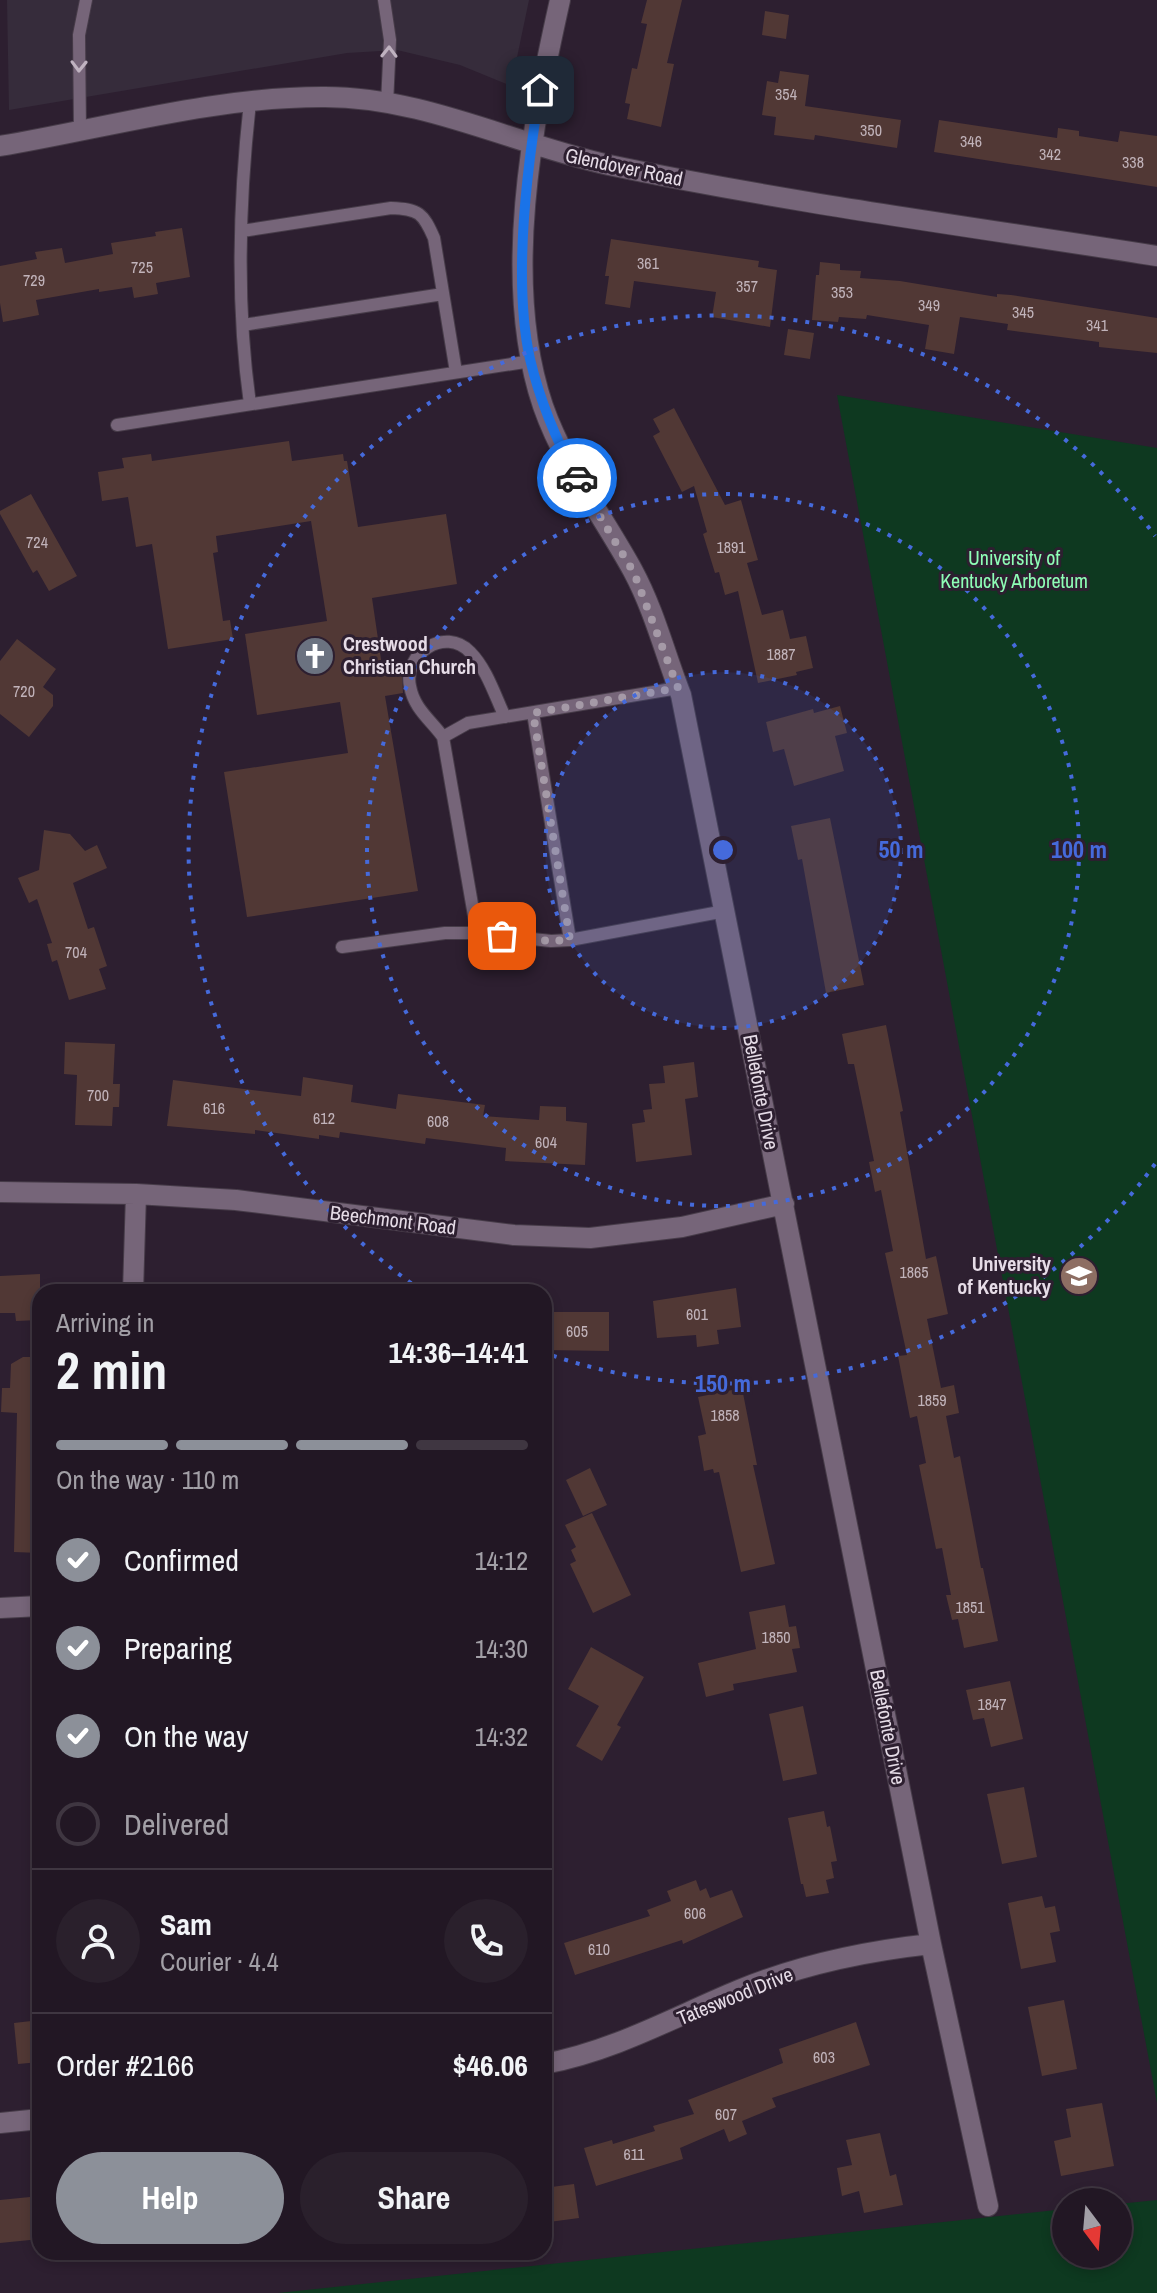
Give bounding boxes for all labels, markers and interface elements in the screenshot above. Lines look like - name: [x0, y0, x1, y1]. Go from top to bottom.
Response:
- one-way arrow: [381, 45, 398, 58]
- pin: [506, 56, 574, 124]
- one-way arrow: [70, 60, 87, 73]
- icon: home: [518, 68, 562, 112]
- house number: 354: [775, 83, 797, 105]
- house number: 350: [860, 119, 882, 141]
- house number: 346: [960, 130, 982, 152]
- street label: Glendover Road: [563, 141, 685, 192]
- house number: 342: [1039, 143, 1061, 165]
- house number: 338: [1122, 151, 1144, 173]
- house number: 361: [637, 252, 660, 274]
- house number: 725: [131, 256, 153, 278]
- house number: 729: [23, 269, 45, 291]
- house number: 357: [736, 275, 758, 297]
- house number: 353: [831, 281, 853, 303]
- house number: 349: [918, 294, 940, 316]
- house number: 345: [1012, 301, 1034, 323]
- house number: 341: [1086, 314, 1109, 336]
- courier: [537, 438, 617, 518]
- icon: car: [555, 456, 599, 500]
- house number: 724: [26, 531, 48, 553]
- house number: 1891: [716, 536, 746, 558]
- park label: University of Kentucky Arboretum: [940, 544, 1088, 594]
- place label: Crestwood Christian Church: [343, 630, 476, 680]
- church icon: Crestwood Christian Church: [294, 635, 336, 677]
- house number: 1887: [766, 643, 796, 665]
- house number: 720: [13, 680, 35, 702]
- text: 50 m: [879, 833, 923, 865]
- text: 100 m: [1051, 833, 1107, 865]
- centre of rings: [709, 836, 737, 864]
- pin: [468, 902, 536, 970]
- icon: bag: [480, 914, 524, 958]
- house number: 704: [65, 941, 87, 963]
- street label: Bellefonte Drive: [737, 1032, 786, 1152]
- house number: 700: [87, 1084, 109, 1106]
- house number: 616: [203, 1097, 225, 1119]
- house number: 612: [313, 1107, 335, 1129]
- house number: 608: [427, 1110, 449, 1132]
- house number: 604: [535, 1131, 557, 1153]
- street label: Beechmont Road: [329, 1198, 458, 1241]
- place label: University of Kentucky: [957, 1250, 1052, 1300]
- school or university icon: University of Kentucky: [1058, 1255, 1100, 1297]
- house number: 1865: [899, 1261, 929, 1283]
- house number: 601: [686, 1303, 709, 1325]
- text: Arriving in: [56, 1305, 154, 1340]
- house number: 605: [566, 1320, 588, 1342]
- text: 14:36–14:41: [389, 1332, 528, 1372]
- text: 2 min: [56, 1335, 167, 1405]
- text: 150 m: [695, 1367, 751, 1399]
- house number: 1859: [917, 1389, 947, 1411]
- house number: 1858: [710, 1404, 740, 1426]
- text: On the way · 110 m: [56, 1462, 239, 1497]
- icon: check: [56, 1538, 100, 1582]
- text: Confirmed: [124, 1540, 239, 1580]
- text: 14:12: [475, 1543, 528, 1578]
- house number: 1851: [955, 1596, 985, 1618]
- icon: check: [56, 1626, 100, 1670]
- house number: 1850: [761, 1626, 791, 1648]
- text: Preparing: [124, 1628, 232, 1668]
- text: 14:30: [475, 1631, 528, 1666]
- street label: Bellefonte Drive: [864, 1667, 913, 1787]
- house number: 1847: [977, 1693, 1007, 1715]
- icon: check: [56, 1714, 100, 1758]
- text: On the way: [124, 1716, 248, 1756]
- text: 14:32: [475, 1719, 528, 1754]
- text: Delivered: [124, 1804, 229, 1844]
- button: person: [56, 1899, 140, 1983]
- button: phone: [444, 1899, 528, 1983]
- house number: 606: [684, 1902, 706, 1924]
- text: Sam: [160, 1904, 212, 1944]
- house number: 610: [588, 1938, 610, 1960]
- text: Courier · 4.4: [160, 1944, 279, 1979]
- street label: Tateswood Drive: [673, 1960, 797, 2031]
- text: Order #2166: [56, 2045, 194, 2085]
- text: $46.06: [453, 2045, 528, 2085]
- house number: 603: [813, 2046, 835, 2068]
- house number: 607: [715, 2103, 737, 2125]
- house number: 611: [624, 2143, 645, 2165]
- button: Help: [56, 2152, 284, 2244]
- button: Share: [300, 2152, 528, 2244]
- north arrow: [1052, 2188, 1132, 2268]
- map controls: [1052, 2188, 1132, 2268]

